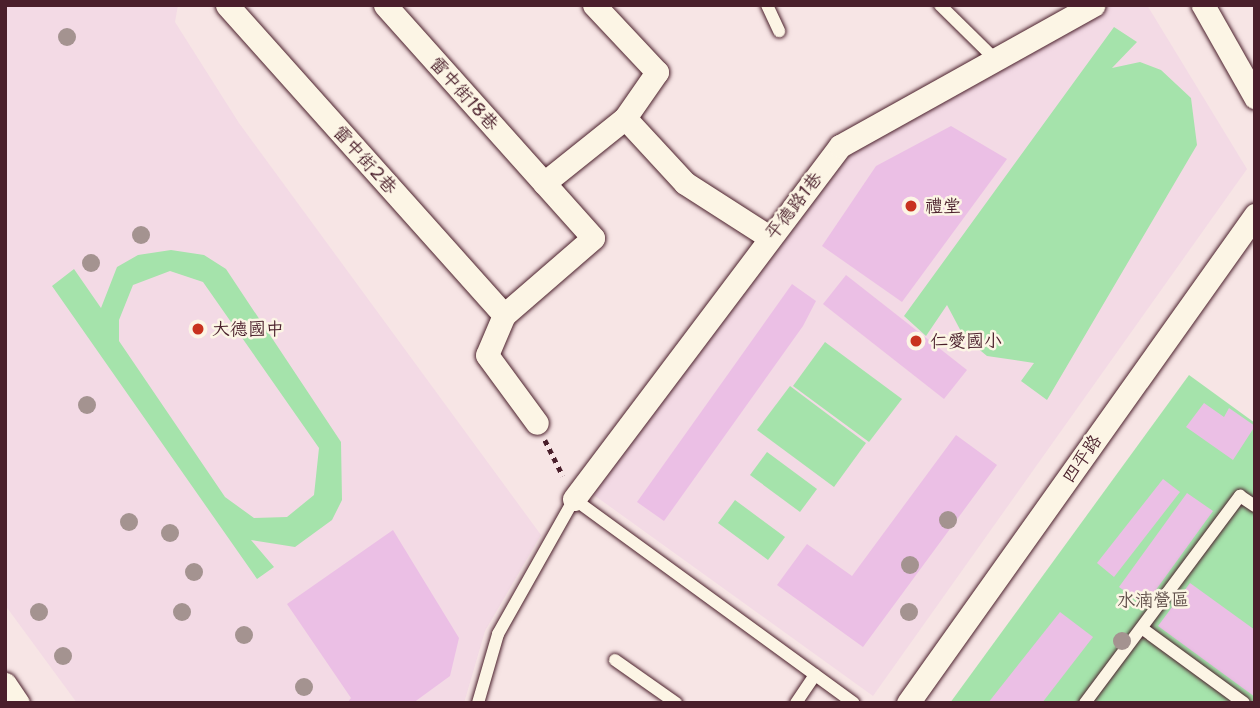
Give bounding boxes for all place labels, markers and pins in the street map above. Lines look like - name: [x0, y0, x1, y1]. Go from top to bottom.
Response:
- place label: 禮堂: [925, 195, 961, 217]
- marker: 禮堂: [903, 198, 919, 214]
- place label: 大德國中: [212, 318, 284, 340]
- marker: 大德國中: [190, 321, 206, 337]
- place label: 仁愛國小: [930, 330, 1002, 352]
- marker: 仁愛國小: [908, 333, 924, 349]

